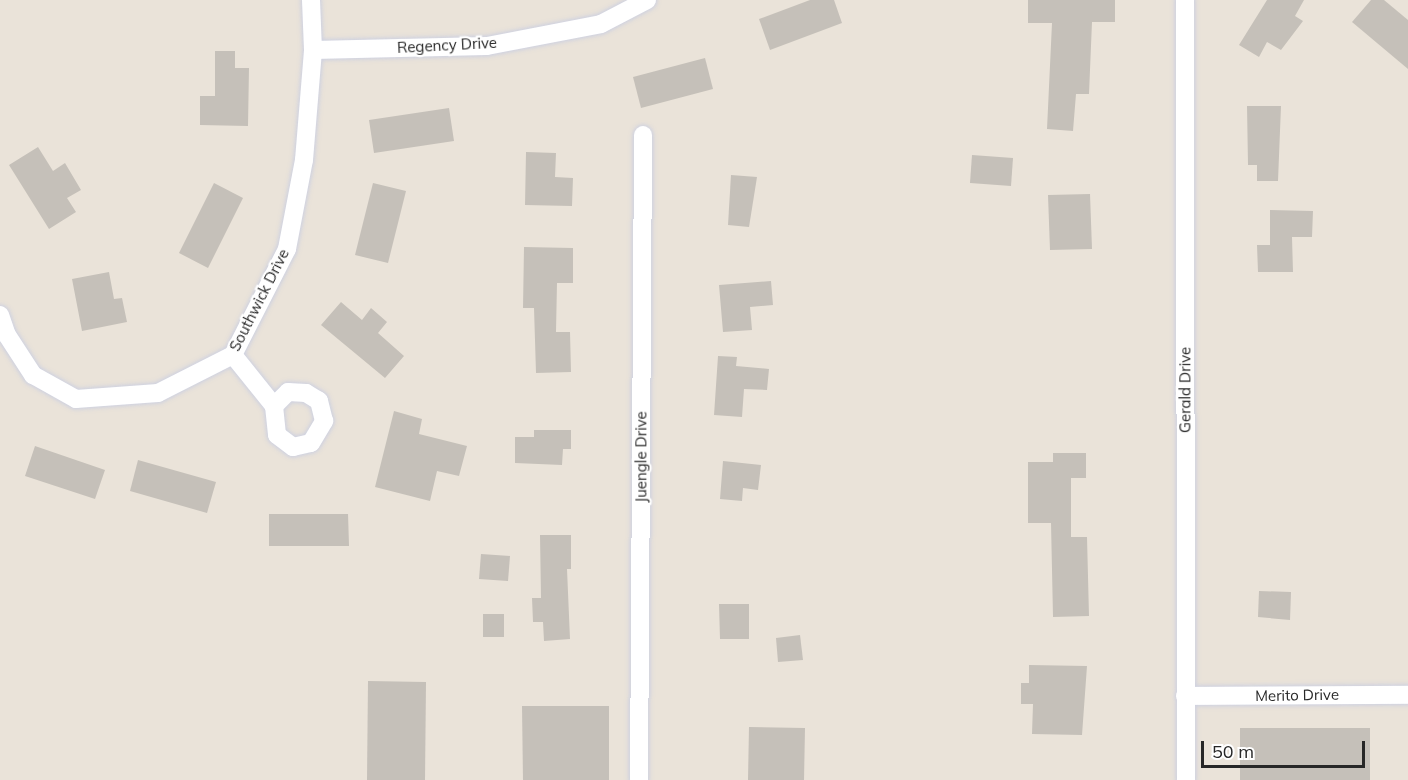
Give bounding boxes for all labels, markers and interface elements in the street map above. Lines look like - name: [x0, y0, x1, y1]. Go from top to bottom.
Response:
- street label: Regency Drive: [397, 33, 497, 57]
- street label: Southwick Drive: [225, 246, 293, 354]
- street label: Gerald Drive: [1176, 347, 1194, 433]
- street label: Juengle Drive: [632, 411, 650, 503]
- street label: Merito Drive: [1255, 685, 1339, 705]
- scale bar: [1204, 729, 1368, 767]
- text: 50 m: [1212, 740, 1254, 763]

